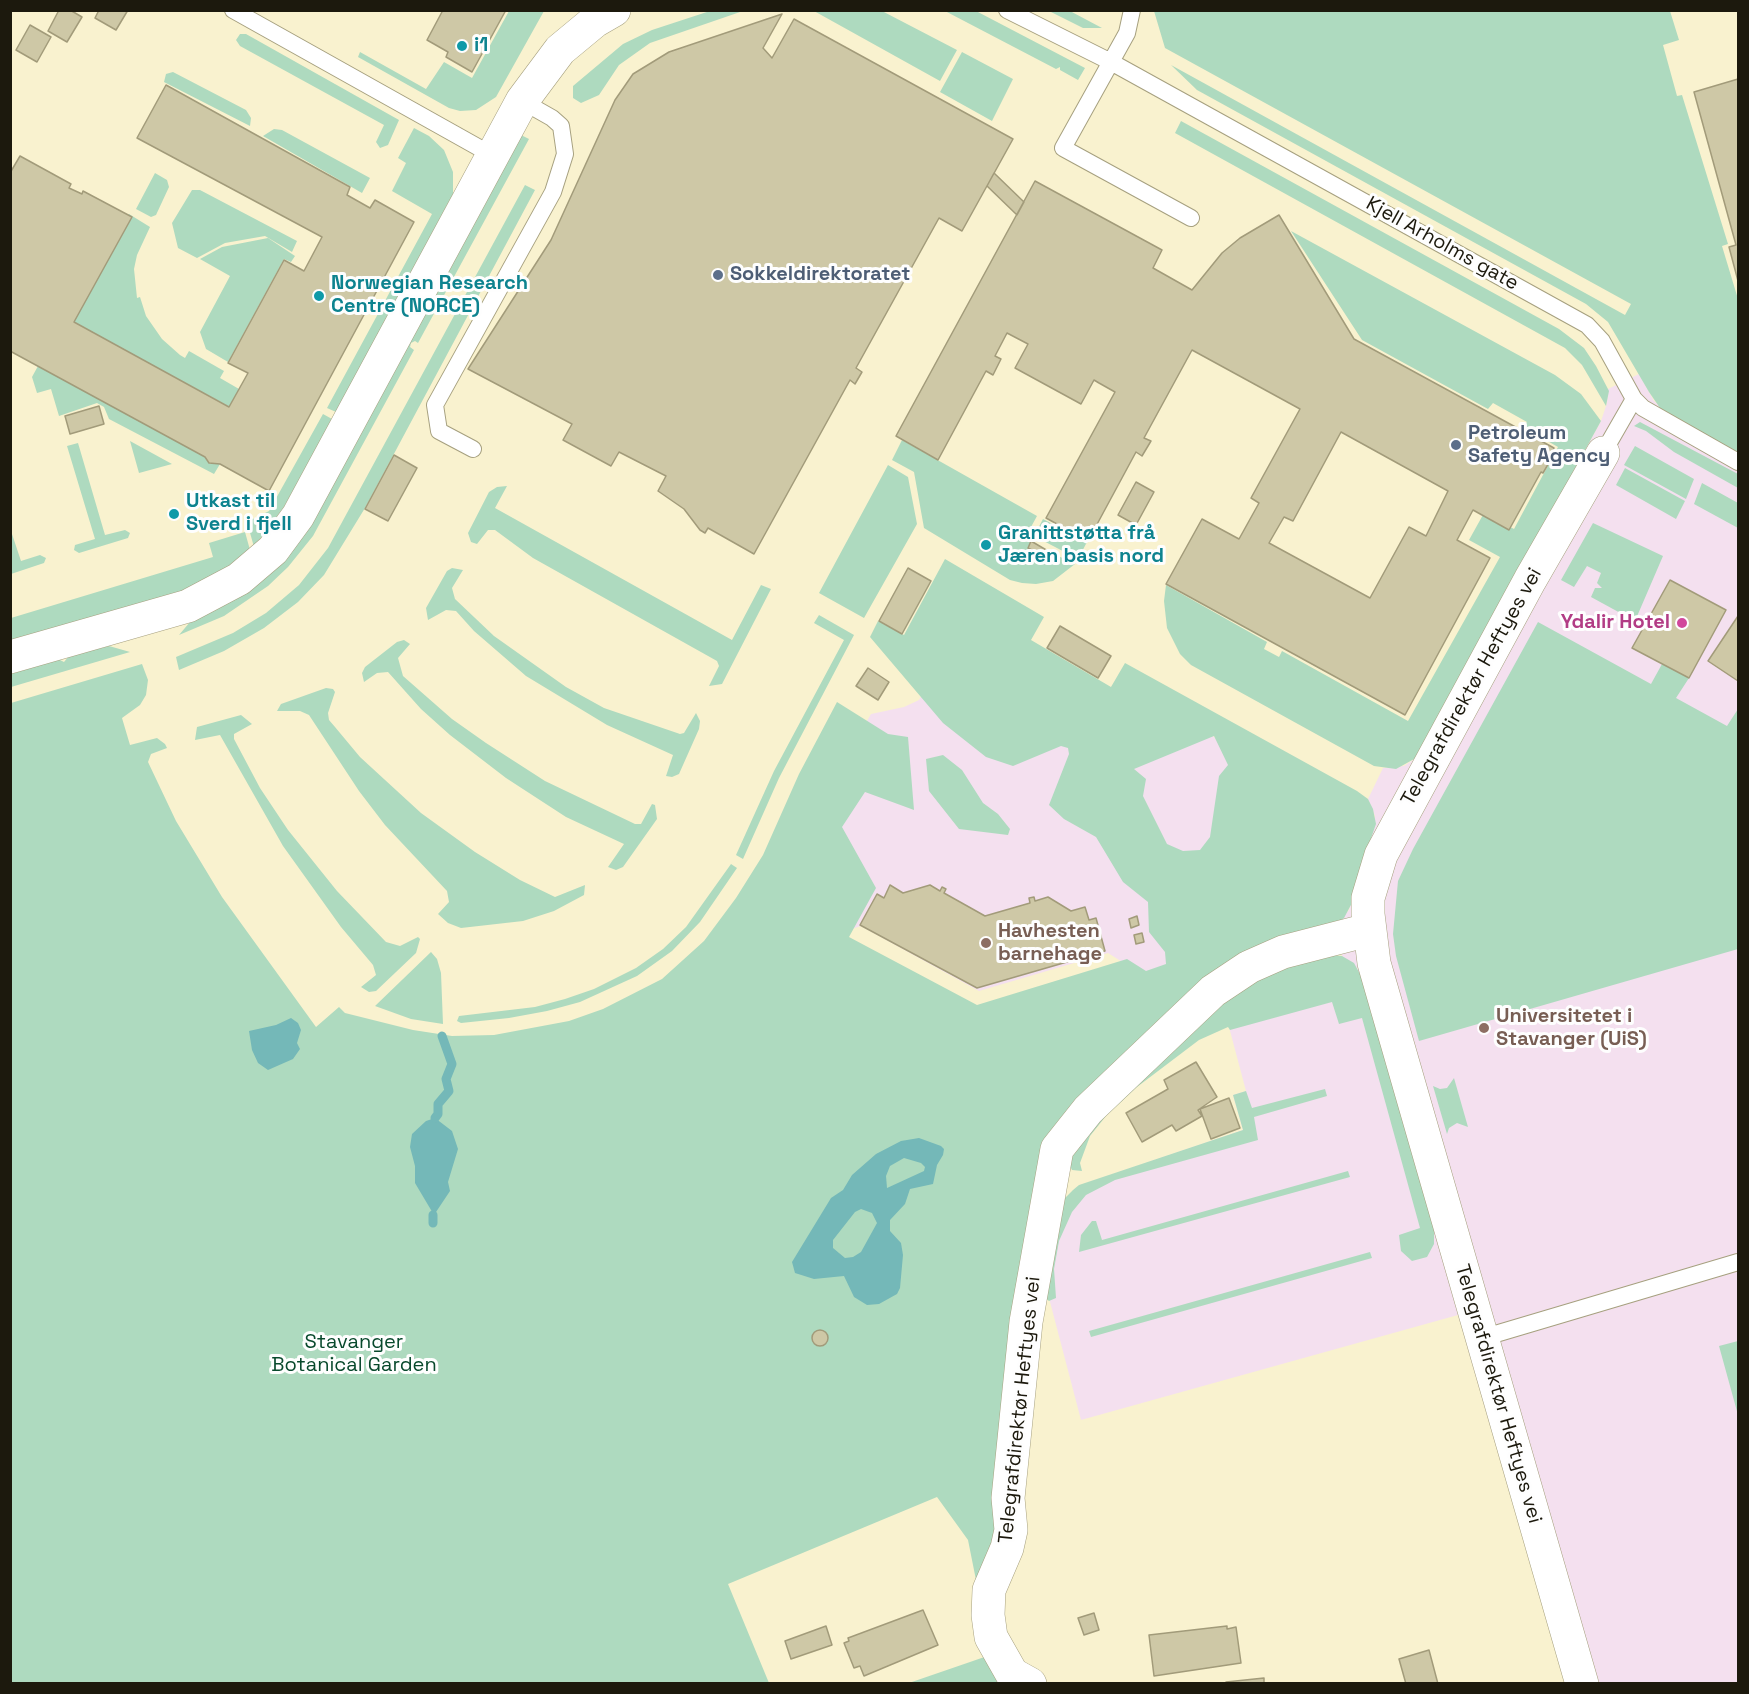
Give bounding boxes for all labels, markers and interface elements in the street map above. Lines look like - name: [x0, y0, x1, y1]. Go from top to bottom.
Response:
- place label: i1: [474, 34, 488, 58]
- marker: i1: [455, 39, 469, 53]
- street label: Kjell Arholms gate: [1361, 192, 1523, 296]
- place label: Sokkeldirektoratet: [730, 263, 910, 287]
- marker: Sokkeldirektoratet: [711, 268, 725, 282]
- place label: Norwegian Research Centre (NORCE): [331, 272, 528, 319]
- marker: Norwegian Research Centre (NORCE): [312, 289, 326, 303]
- place label: Petroleum Safety Agency: [1468, 422, 1610, 469]
- marker: Petroleum Safety Agency: [1449, 438, 1463, 452]
- place label: Utkast til Sverd i fjell: [186, 490, 292, 537]
- marker: Utkast til Sverd i fjell: [167, 507, 181, 521]
- place label: Granittstøtta frå Jæren basis nord: [998, 522, 1164, 569]
- marker: Granittstøtta frå Jæren basis nord: [979, 538, 993, 552]
- street label: Telegrafdirektør Heftyes vei: [1396, 564, 1548, 810]
- place label: Ydalir Hotel: [1561, 611, 1670, 635]
- marker: Ydalir Hotel: [1675, 616, 1689, 630]
- place label: Havhesten barnehage: [998, 920, 1102, 967]
- marker: Havhesten barnehage: [979, 936, 993, 950]
- place label: Universitetet i Stavanger (UiS): [1496, 1005, 1647, 1052]
- marker: Universitetet i Stavanger (UiS): [1477, 1021, 1491, 1035]
- street label: Telegrafdirektør Heftyes vei: [1450, 1262, 1546, 1526]
- street label: Telegrafdirektør Heftyes vei: [994, 1275, 1046, 1545]
- park label: Stavanger Botanical Garden: [271, 1331, 437, 1378]

